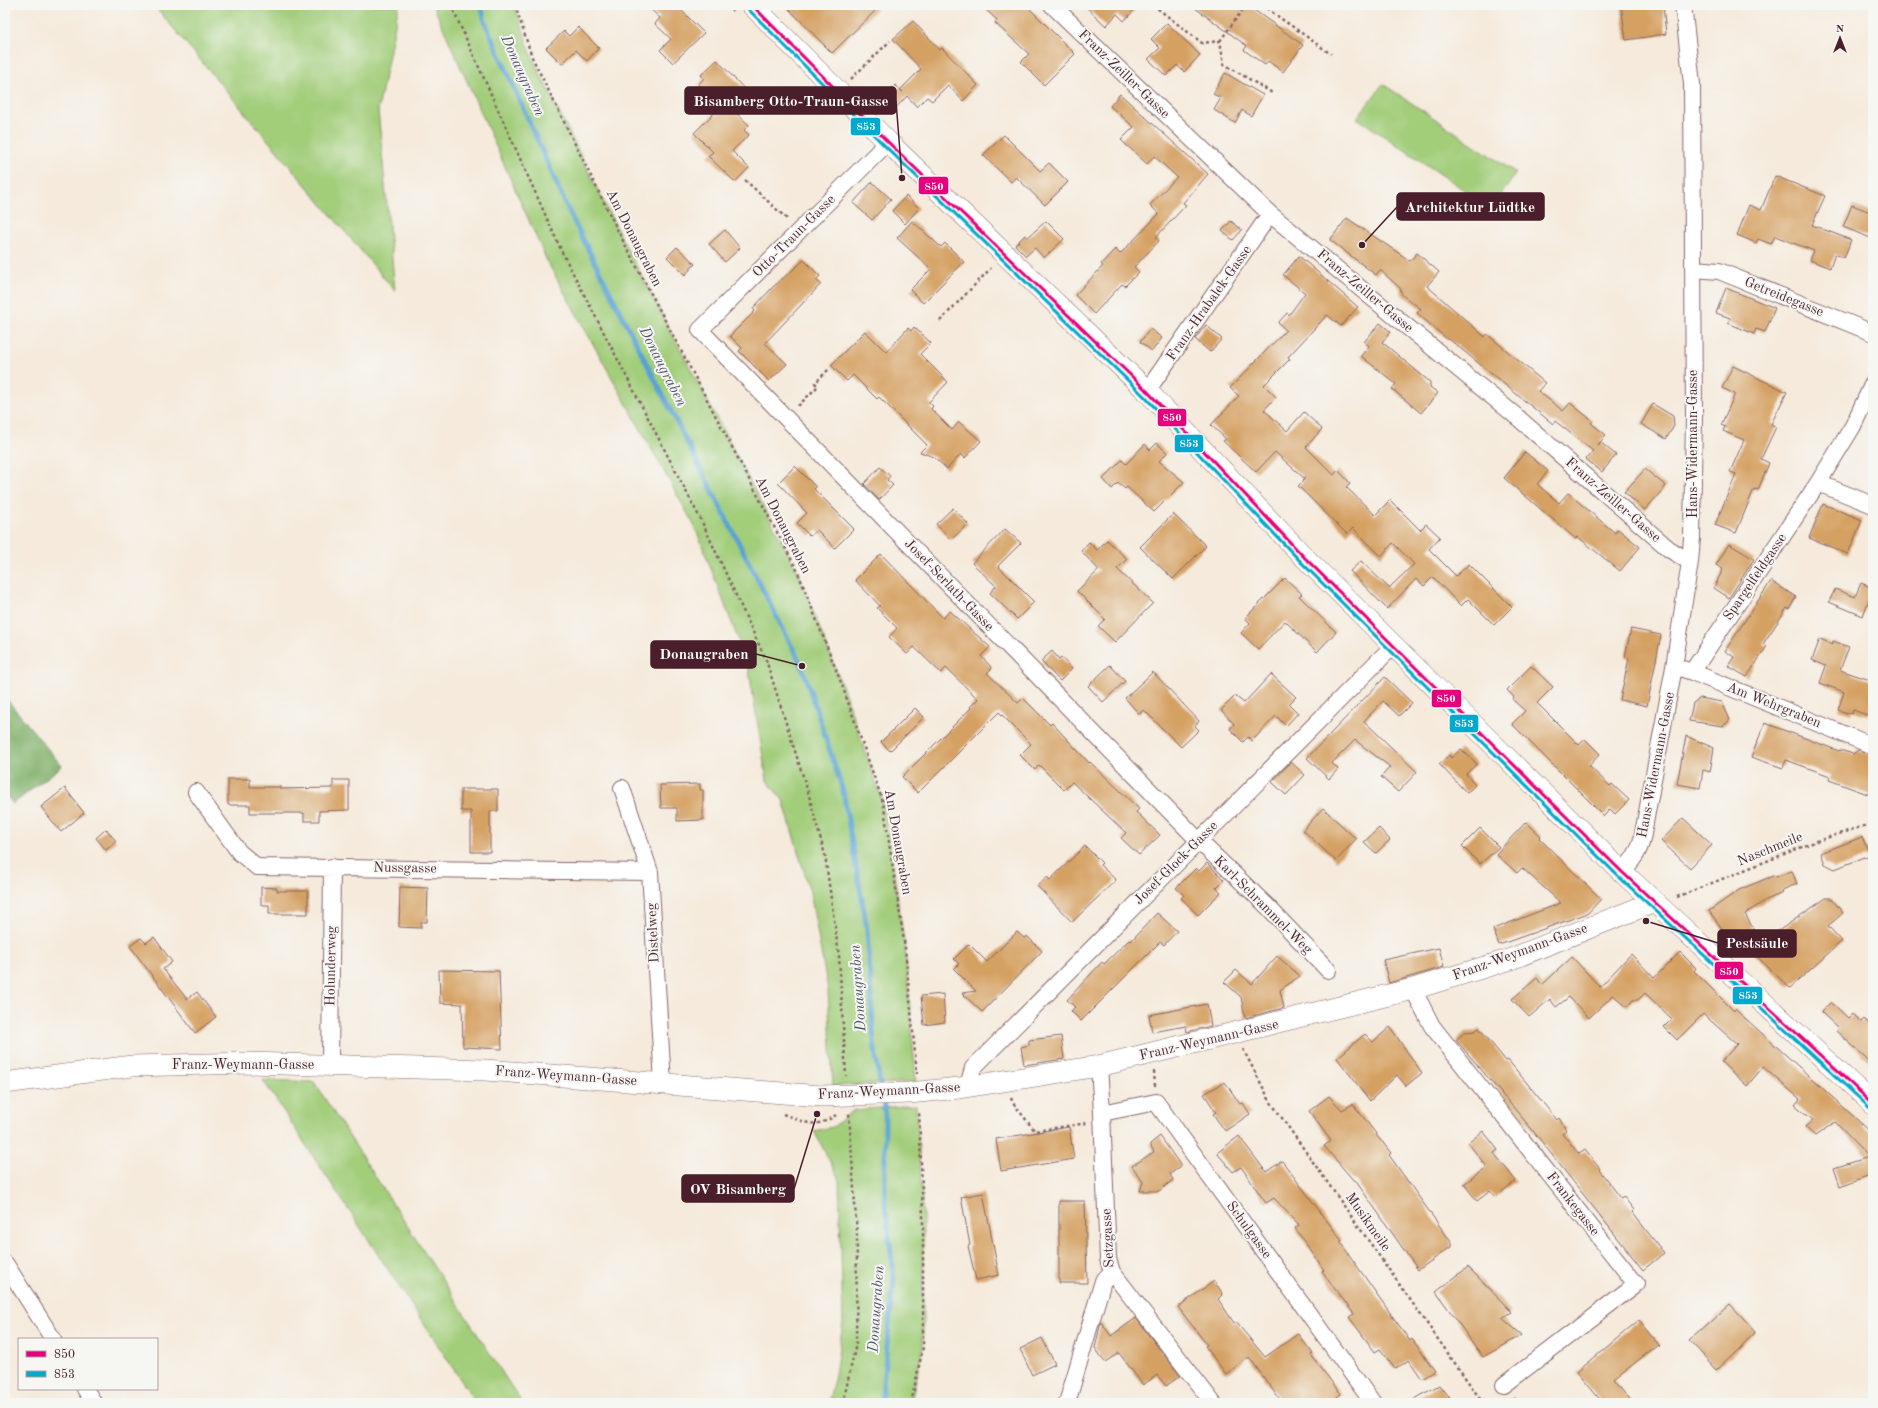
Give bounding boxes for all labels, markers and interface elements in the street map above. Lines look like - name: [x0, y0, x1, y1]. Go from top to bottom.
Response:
- north arrow: [1820, 18, 1860, 58]
- text: N: [1836, 24, 1845, 35]
- street label: Franz-Zeiller-Gasse: [1076, 27, 1172, 121]
- water label: Donaugraben: [497, 32, 547, 119]
- callout: Bisamberg Otto-Traun-Gasse: [685, 87, 896, 114]
- text: Bisamberg Otto-Traun-Gasse: [693, 95, 889, 110]
- line badge: 853: [850, 117, 881, 136]
- text: 853: [856, 122, 876, 133]
- line badge: 850: [918, 176, 949, 195]
- text: 850: [924, 182, 944, 193]
- street label: Am Donaugraben: [603, 187, 665, 289]
- street label: Otto-Traun-Gasse: [750, 192, 838, 280]
- callout: Architektur Lüdtke: [1397, 193, 1544, 220]
- text: Architektur Lüdtke: [1405, 201, 1535, 216]
- street label: Franz-Hrabalek-Gasse: [1164, 243, 1254, 363]
- street label: Franz-Zeiller-Gasse: [1314, 247, 1416, 335]
- street label: Getreidegasse: [1742, 275, 1826, 319]
- water label: Donaugraben: [635, 324, 689, 410]
- street label: Hans-Widermann-Gasse: [1686, 370, 1700, 518]
- line badge: 850: [1157, 408, 1187, 427]
- text: 850: [1162, 413, 1182, 424]
- line badge: 853: [1174, 434, 1204, 453]
- text: 853: [1179, 439, 1199, 450]
- street label: Franz-Zeiller-Gasse: [1563, 455, 1663, 545]
- street label: Am Donaugraben: [752, 474, 814, 576]
- street label: Spargelfeldgasse: [1721, 531, 1789, 623]
- street label: Josef-Serlath-Gasse: [902, 536, 996, 634]
- callout: Donaugraben: [651, 641, 756, 668]
- text: Donaugraben: [659, 648, 749, 663]
- street label: Am Wehrgraben: [1725, 680, 1824, 730]
- line badge: 850: [1431, 689, 1462, 708]
- street label: Hans-Widermann-Gasse: [1635, 691, 1677, 839]
- text: 850: [1436, 694, 1456, 705]
- line badge: 853: [1449, 714, 1479, 733]
- text: 853: [1454, 719, 1474, 730]
- street label: Am Donaugraben: [882, 788, 914, 896]
- street label: Josef-Glock-Gasse: [1132, 819, 1220, 907]
- street label: Naschmeile: [1735, 830, 1805, 868]
- street label: Karl-Schrammel-Weg: [1211, 853, 1315, 957]
- street label: Nussgasse: [373, 860, 437, 876]
- street label: Distelweg: [644, 902, 662, 963]
- street label: Franz-Weymann-Gasse: [1451, 921, 1589, 983]
- street label: Holunderweg: [323, 925, 339, 1006]
- callout: Pestsäule: [1718, 930, 1796, 957]
- text: Pestsäule: [1726, 937, 1788, 952]
- water label: Donaugraben: [848, 944, 870, 1033]
- line badge: 850: [1714, 961, 1744, 980]
- text: 850: [1719, 967, 1739, 978]
- line badge: 853: [1732, 986, 1763, 1005]
- text: 853: [1738, 991, 1758, 1002]
- street label: Franz-Weymann-Gasse: [1138, 1017, 1280, 1063]
- street label: Franz-Weymann-Gasse: [172, 1058, 314, 1072]
- street label: Franz-Weymann-Gasse: [494, 1064, 638, 1088]
- street label: Franz-Weymann-Gasse: [818, 1080, 960, 1102]
- street label: Frankegasse: [1544, 1170, 1602, 1238]
- callout: OV Bisamberg: [682, 1175, 794, 1202]
- text: OV Bisamberg: [690, 1183, 787, 1198]
- street label: Musikmeile: [1343, 1190, 1393, 1254]
- street label: Schulgasse: [1224, 1199, 1274, 1261]
- street label: Setzgasse: [1099, 1208, 1117, 1268]
- water label: Donaugraben: [866, 1265, 888, 1354]
- legend: [18, 1338, 158, 1390]
- text: 850: [54, 1348, 75, 1361]
- text: 853: [54, 1368, 75, 1381]

